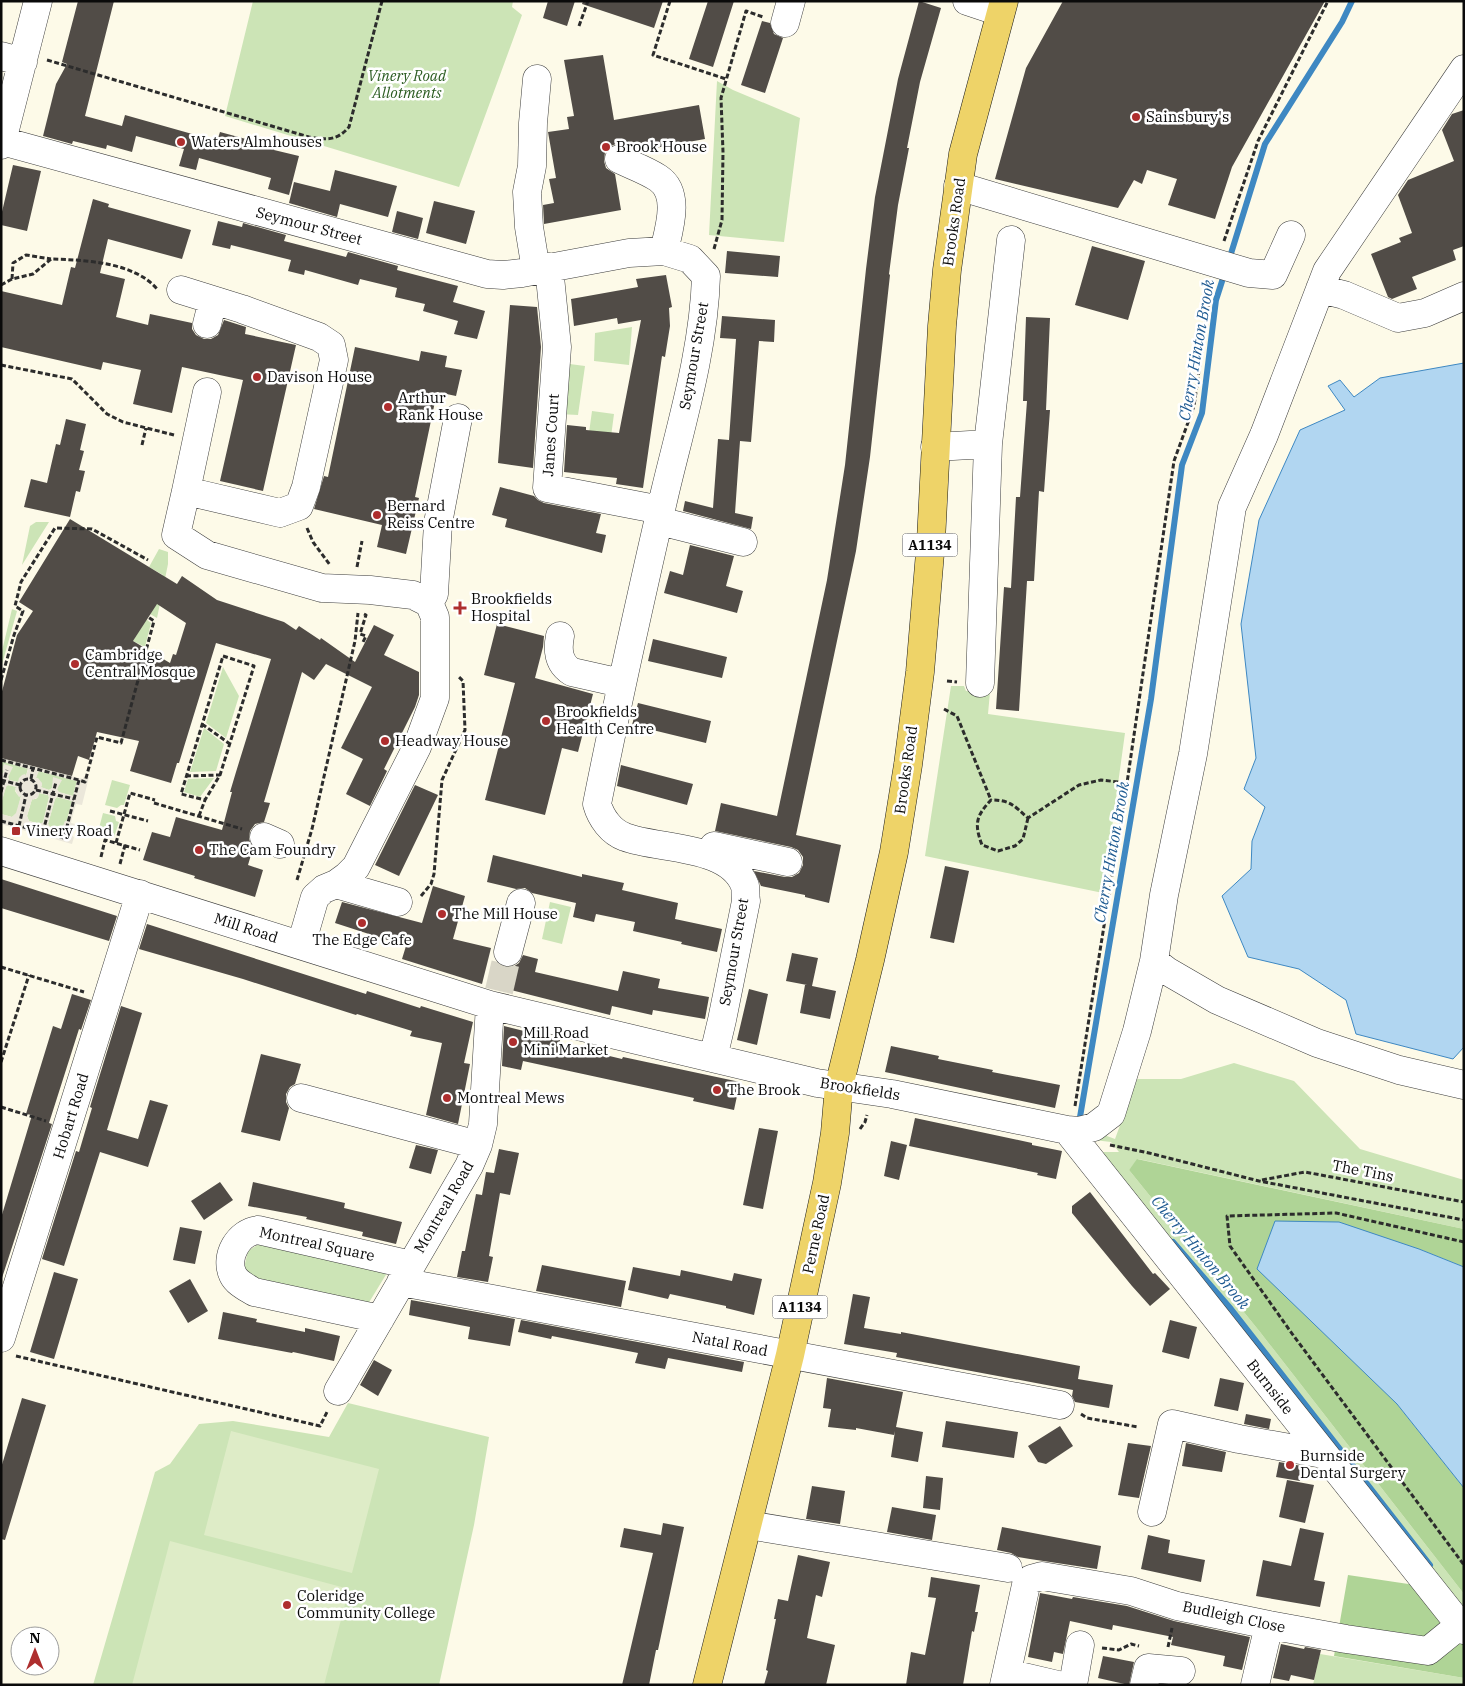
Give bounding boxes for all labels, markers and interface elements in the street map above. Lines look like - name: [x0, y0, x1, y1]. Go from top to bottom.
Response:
- park label: Vinery Road Allotments: [368, 66, 447, 102]
- place label: Sainsbury's: [1146, 107, 1229, 126]
- marker: Sainsbury's: [1130, 111, 1142, 123]
- place label: Waters Almhouses: [191, 132, 322, 151]
- marker: Waters Almhouses: [175, 136, 187, 148]
- place label: Brook House: [616, 137, 707, 156]
- marker: Brook House: [600, 141, 612, 153]
- street label: Brooks Road: [938, 176, 969, 267]
- street label: Seymour Street: [254, 202, 364, 249]
- water label: Cherry Hinton Brook: [1174, 277, 1218, 422]
- street label: Seymour Street: [675, 301, 712, 411]
- place label: Davison House: [267, 367, 372, 386]
- marker: Davison House: [251, 371, 263, 383]
- place label: Arthur Rank House: [398, 388, 483, 424]
- street label: Janes Court: [538, 393, 563, 477]
- marker: Arthur Rank House: [382, 401, 394, 413]
- place label: Bernard Reiss Centre: [387, 496, 475, 532]
- marker: Bernard Reiss Centre: [371, 509, 383, 521]
- road number: A1134: [902, 534, 958, 556]
- place label: Brookfields Hospital: [471, 589, 552, 625]
- marker: Brookfields Hospital: [453, 601, 467, 615]
- place label: Cambridge Central Mosque: [85, 645, 195, 681]
- marker: Cambridge Central Mosque: [69, 658, 81, 670]
- place label: Brookfields Health Centre: [556, 702, 654, 738]
- marker: Brookfields Health Centre: [540, 715, 552, 727]
- street label: Brooks Road: [890, 724, 921, 815]
- place label: Headway House: [395, 731, 508, 750]
- marker: Headway House: [379, 735, 391, 747]
- water label: Cherry Hinton Brook: [1089, 779, 1133, 924]
- place label: Vinery Road: [26, 821, 112, 840]
- marker: Vinery Road: [10, 825, 22, 837]
- place label: The Cam Foundry: [209, 840, 336, 859]
- marker: The Cam Foundry: [193, 844, 205, 856]
- street label: Seymour Street: [715, 897, 752, 1007]
- place label: The Mill House: [452, 904, 558, 923]
- street label: Mill Road: [212, 908, 281, 947]
- marker: The Mill House: [436, 908, 448, 920]
- marker: The Edge Cafe: [356, 917, 368, 929]
- place label: The Edge Cafe: [312, 930, 412, 949]
- place label: Mill Road Mini Market: [523, 1023, 608, 1059]
- marker: Mill Road Mini Market: [507, 1036, 519, 1048]
- street label: Hobart Road: [48, 1071, 93, 1161]
- street label: Brookfields: [819, 1073, 902, 1104]
- place label: The Brook: [727, 1080, 800, 1099]
- marker: The Brook: [711, 1084, 723, 1096]
- place label: Montreal Mews: [457, 1088, 565, 1107]
- marker: Montreal Mews: [441, 1092, 453, 1104]
- street label: The Tins: [1331, 1155, 1395, 1186]
- street label: Montreal Road: [410, 1157, 478, 1256]
- water label: Cherry Hinton Brook: [1147, 1191, 1255, 1314]
- street label: Perne Road: [798, 1192, 833, 1275]
- street label: Montreal Square: [258, 1222, 376, 1265]
- road number: A1134: [772, 1295, 828, 1318]
- street label: Natal Road: [691, 1327, 770, 1360]
- street label: Burnside: [1243, 1355, 1298, 1418]
- place label: Burnside Dental Surgery: [1300, 1446, 1406, 1482]
- marker: Burnside Dental Surgery: [1284, 1459, 1296, 1471]
- place label: Coleridge Community College: [297, 1586, 435, 1622]
- street label: Budleigh Close: [1181, 1596, 1287, 1637]
- marker: Coleridge Community College: [281, 1599, 293, 1611]
- north arrow: [10, 1626, 60, 1676]
- text: N: [29, 1629, 41, 1647]

